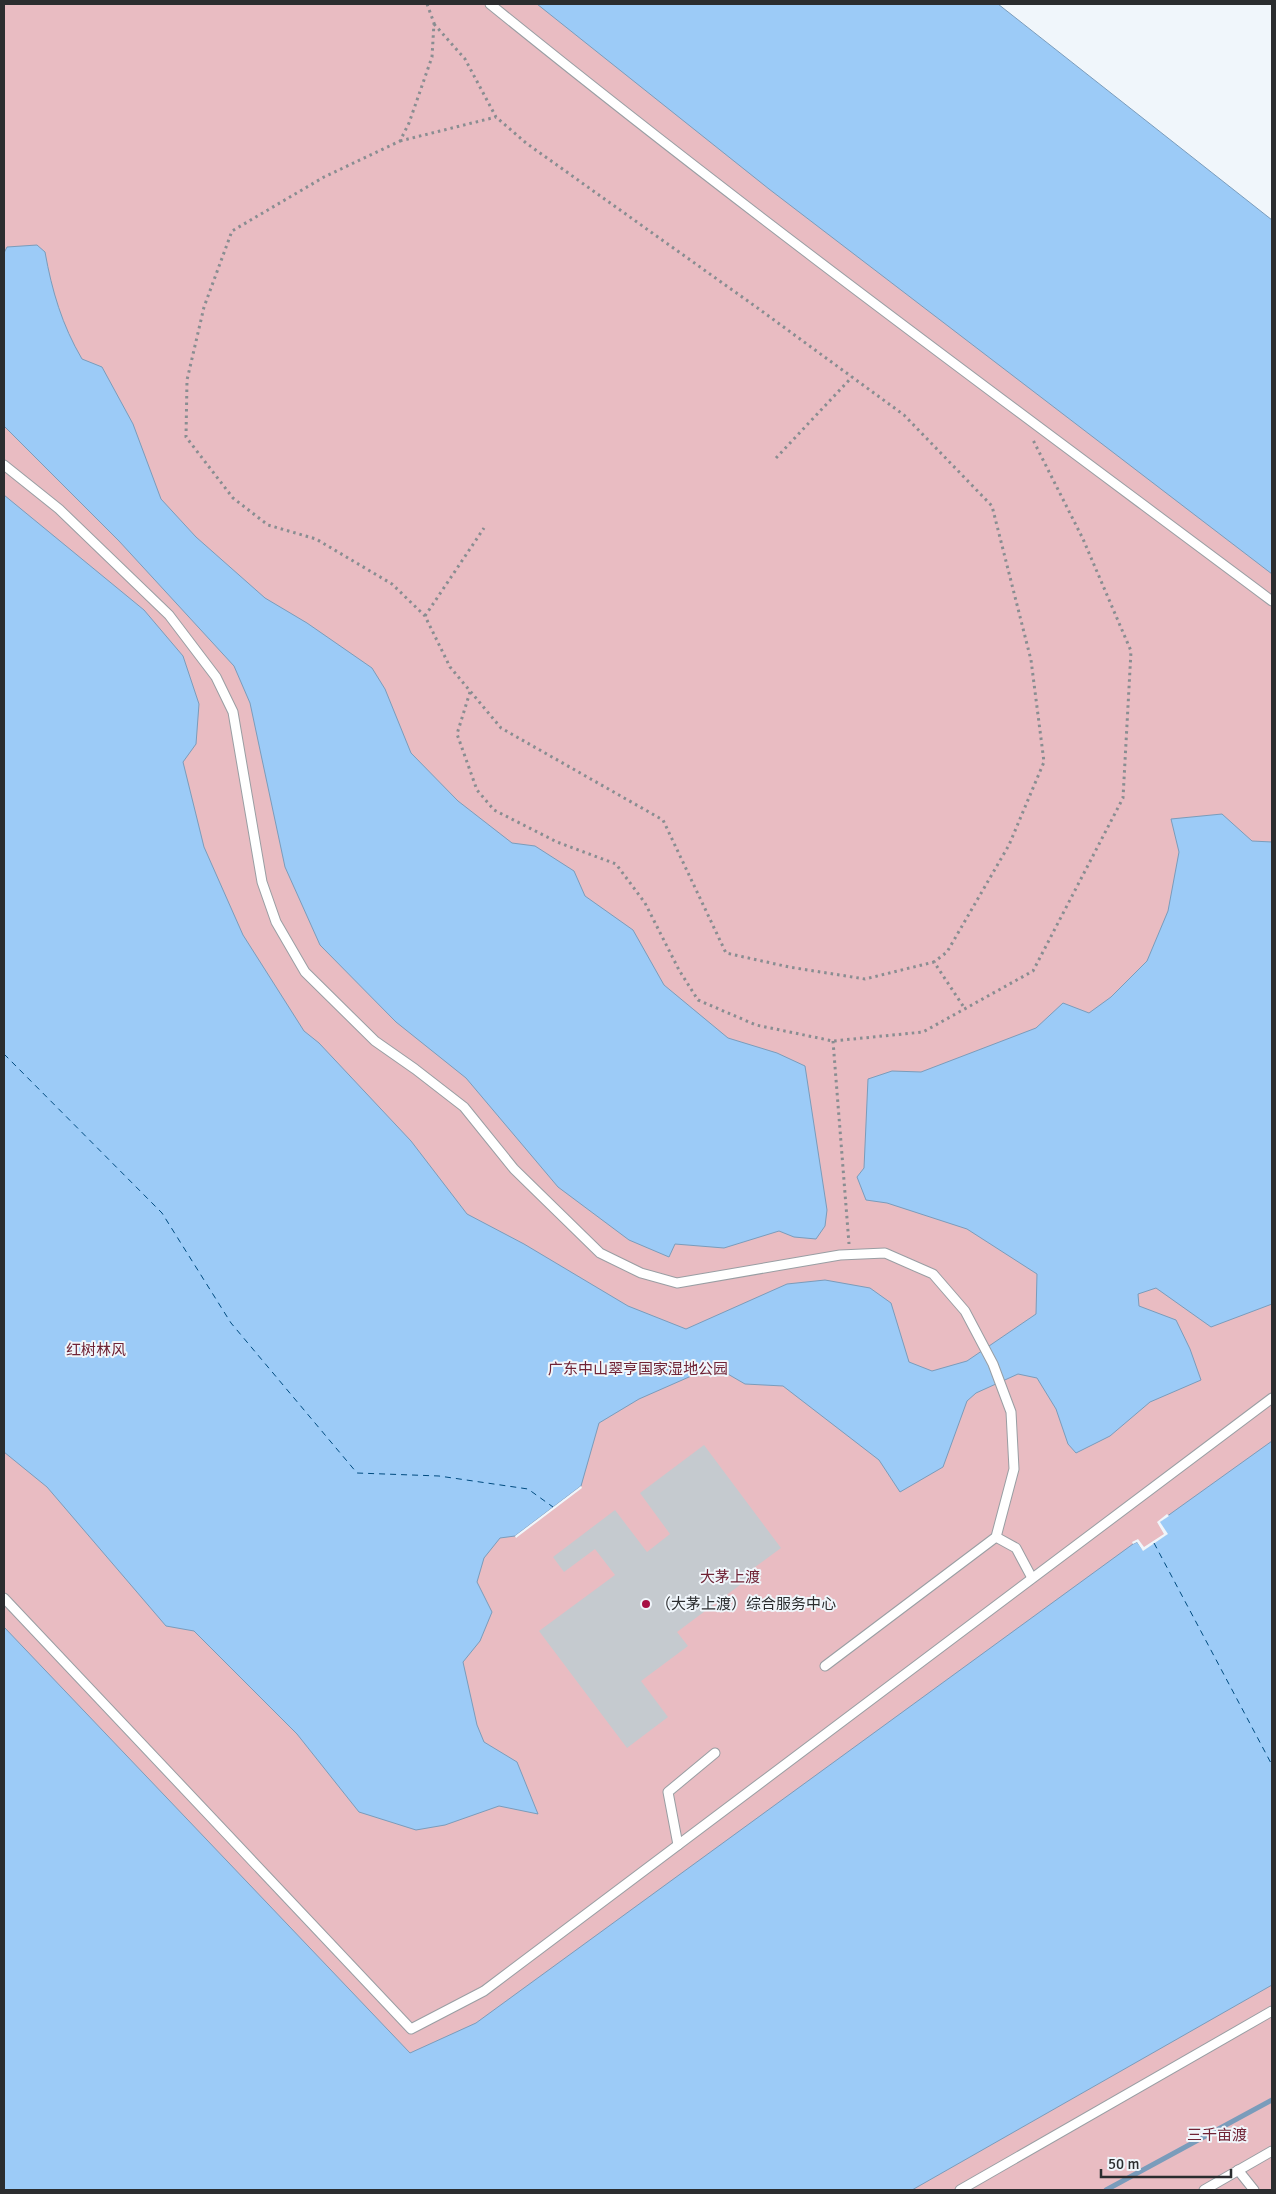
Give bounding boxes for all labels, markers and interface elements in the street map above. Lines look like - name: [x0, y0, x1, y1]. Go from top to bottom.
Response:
- park label: 红树林风: [66, 1341, 126, 1359]
- park label: 广东中山翠亨国家湿地公园: [548, 1360, 728, 1378]
- park label: 大茅上渡: [700, 1568, 760, 1586]
- place label: （大茅上渡）综合服务中心: [656, 1595, 836, 1613]
- marker: （大茅上渡）综合服务中心: [640, 1598, 652, 1610]
- park label: 三千亩渡: [1187, 2126, 1247, 2144]
- scale bar: [1101, 2146, 1231, 2178]
- text: 50 m: [1108, 2155, 1139, 2173]

